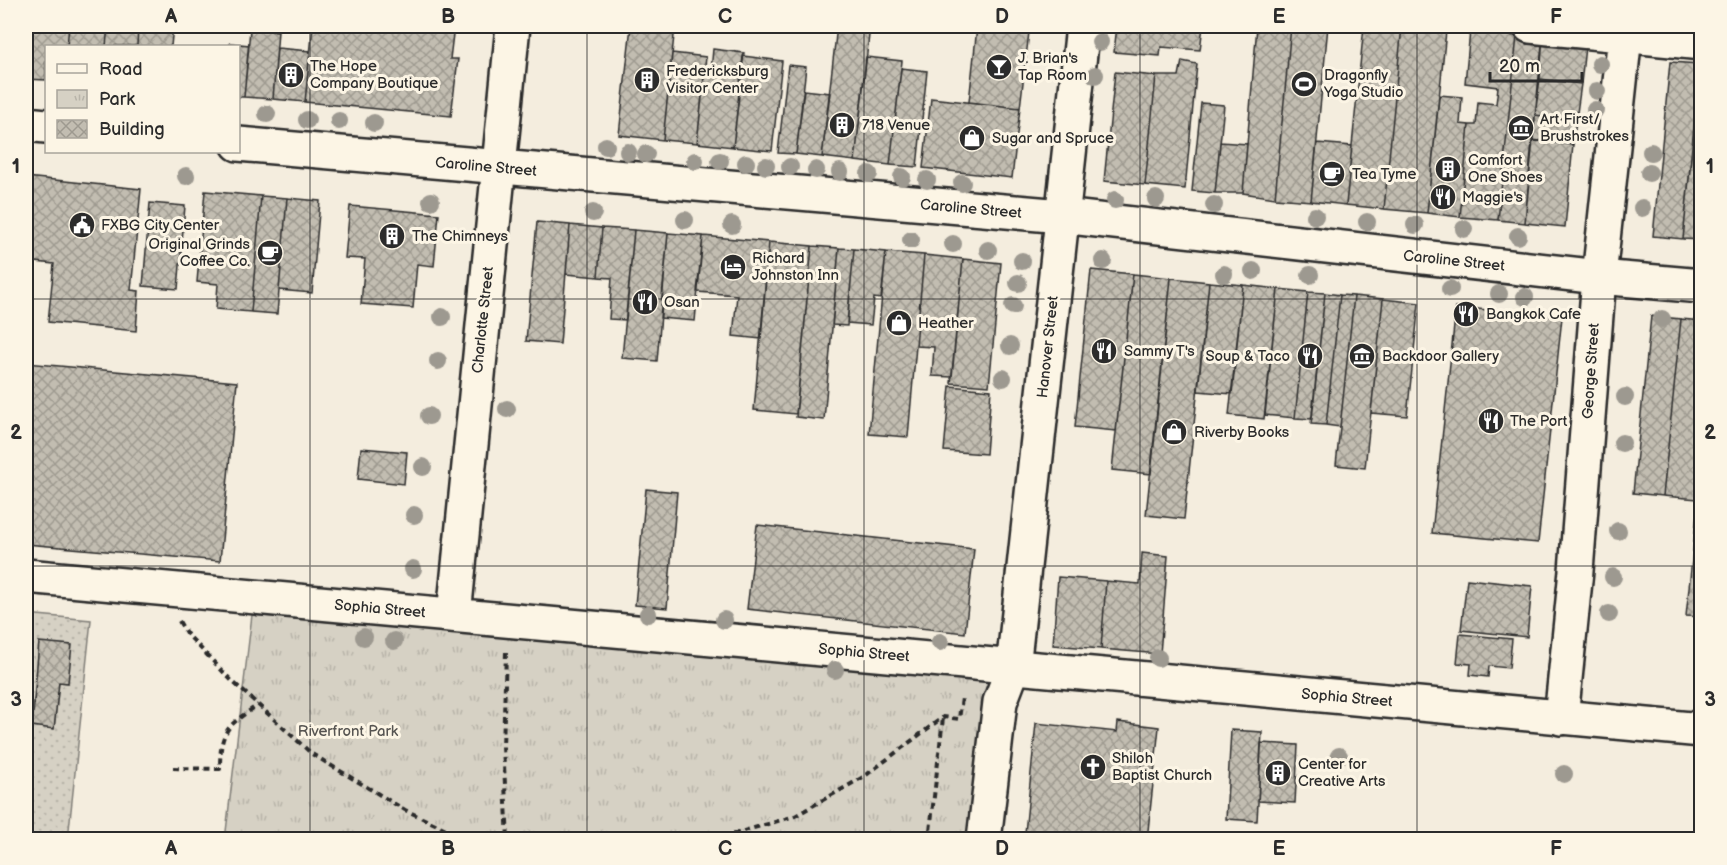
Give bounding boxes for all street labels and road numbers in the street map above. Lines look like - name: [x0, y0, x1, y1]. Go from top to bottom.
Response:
- street label: Caroline Street: [434, 153, 538, 181]
- street label: Caroline Street: [919, 195, 1023, 223]
- street label: Caroline Street: [1402, 246, 1506, 276]
- street label: Charlotte Street: [468, 265, 498, 374]
- street label: Hanover Street: [1033, 295, 1063, 399]
- street label: George Street: [1578, 322, 1604, 420]
- street label: Sophia Street: [334, 596, 427, 622]
- street label: Sophia Street: [818, 640, 911, 666]
- street label: Sophia Street: [1301, 685, 1394, 711]

